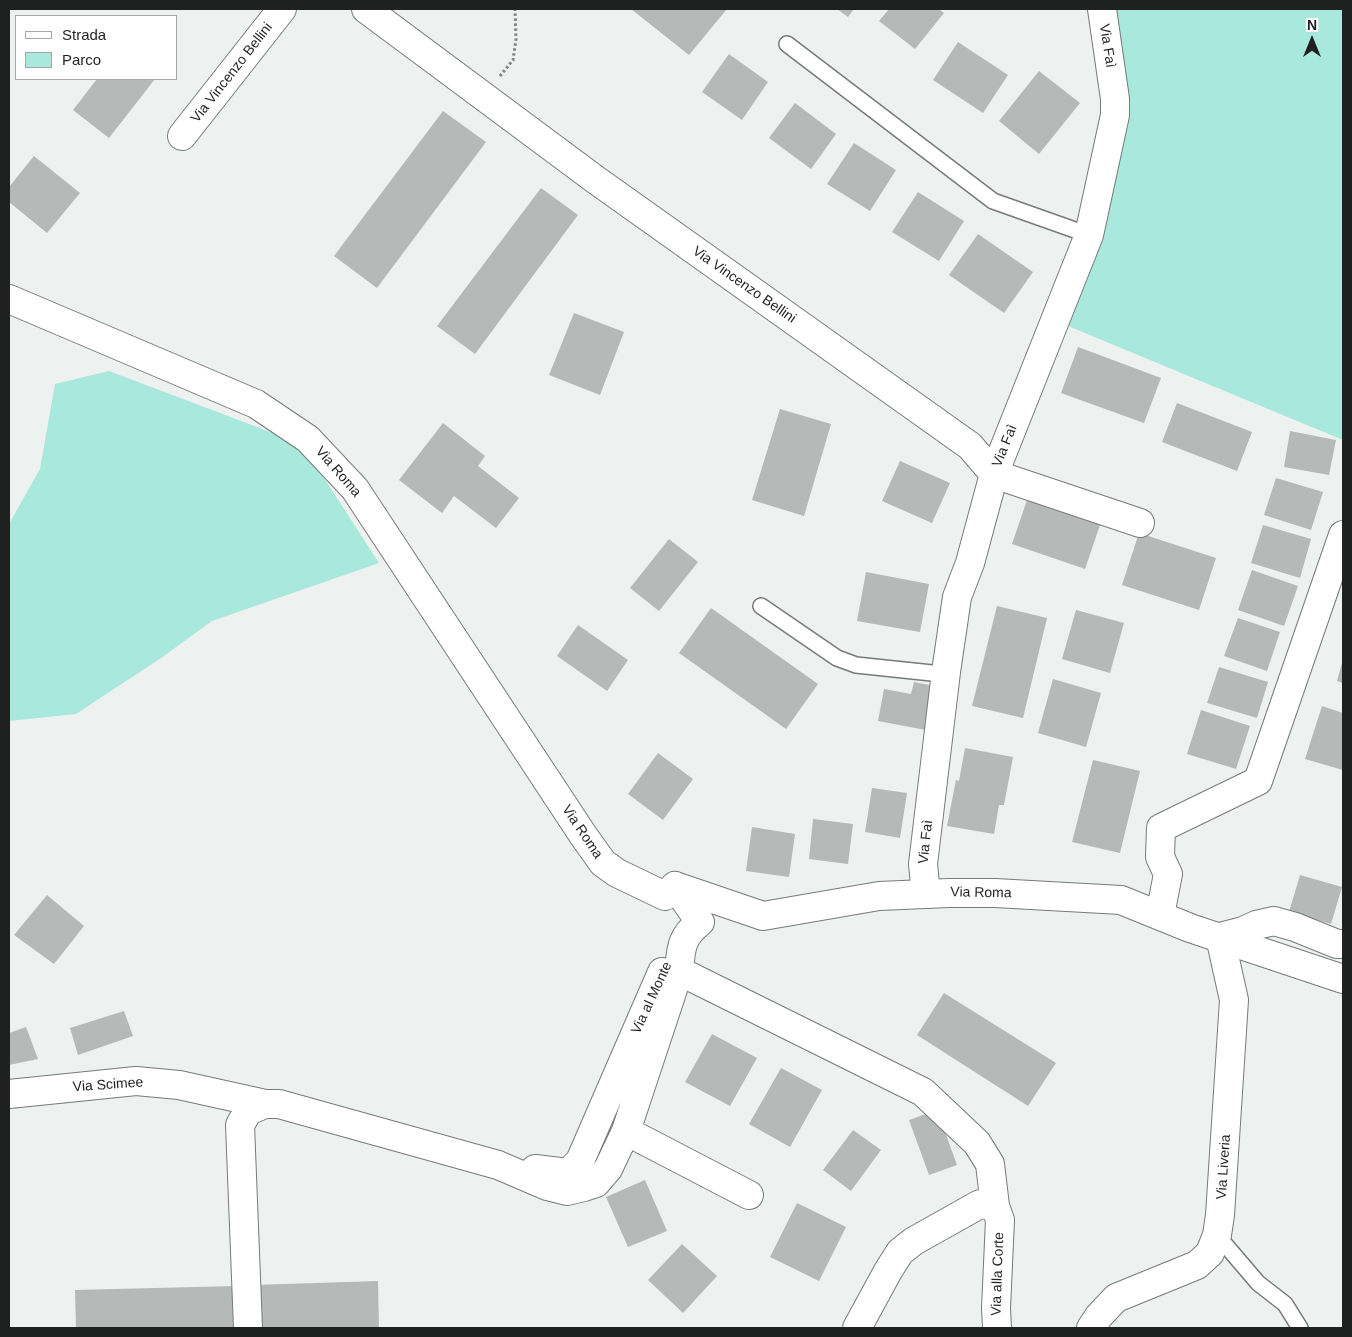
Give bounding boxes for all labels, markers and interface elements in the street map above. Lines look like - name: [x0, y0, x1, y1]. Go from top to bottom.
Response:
- legend: [15, 15, 178, 80]
- north arrow: [1287, 15, 1337, 65]
- text: N: [1307, 17, 1317, 33]
- street label: Via Vincenzo Bellini: [188, 20, 276, 126]
- street label: Via Faì: [1095, 23, 1119, 69]
- text: Strada: [62, 26, 106, 43]
- text: Parco: [62, 51, 101, 68]
- street label: Via Vincenzo Bellini: [689, 243, 799, 327]
- street label: Via Faì: [989, 422, 1021, 470]
- street label: Via Roma: [312, 443, 364, 501]
- street label: Via Roma: [558, 802, 606, 862]
- street label: Via Faì: [915, 819, 937, 865]
- street label: Via Roma: [950, 884, 1012, 902]
- street label: Via al Monte: [628, 959, 676, 1037]
- street label: Via Scimee: [72, 1074, 144, 1096]
- street label: Via Liveria: [1213, 1134, 1235, 1200]
- street label: Via alla Corte: [988, 1232, 1008, 1316]

